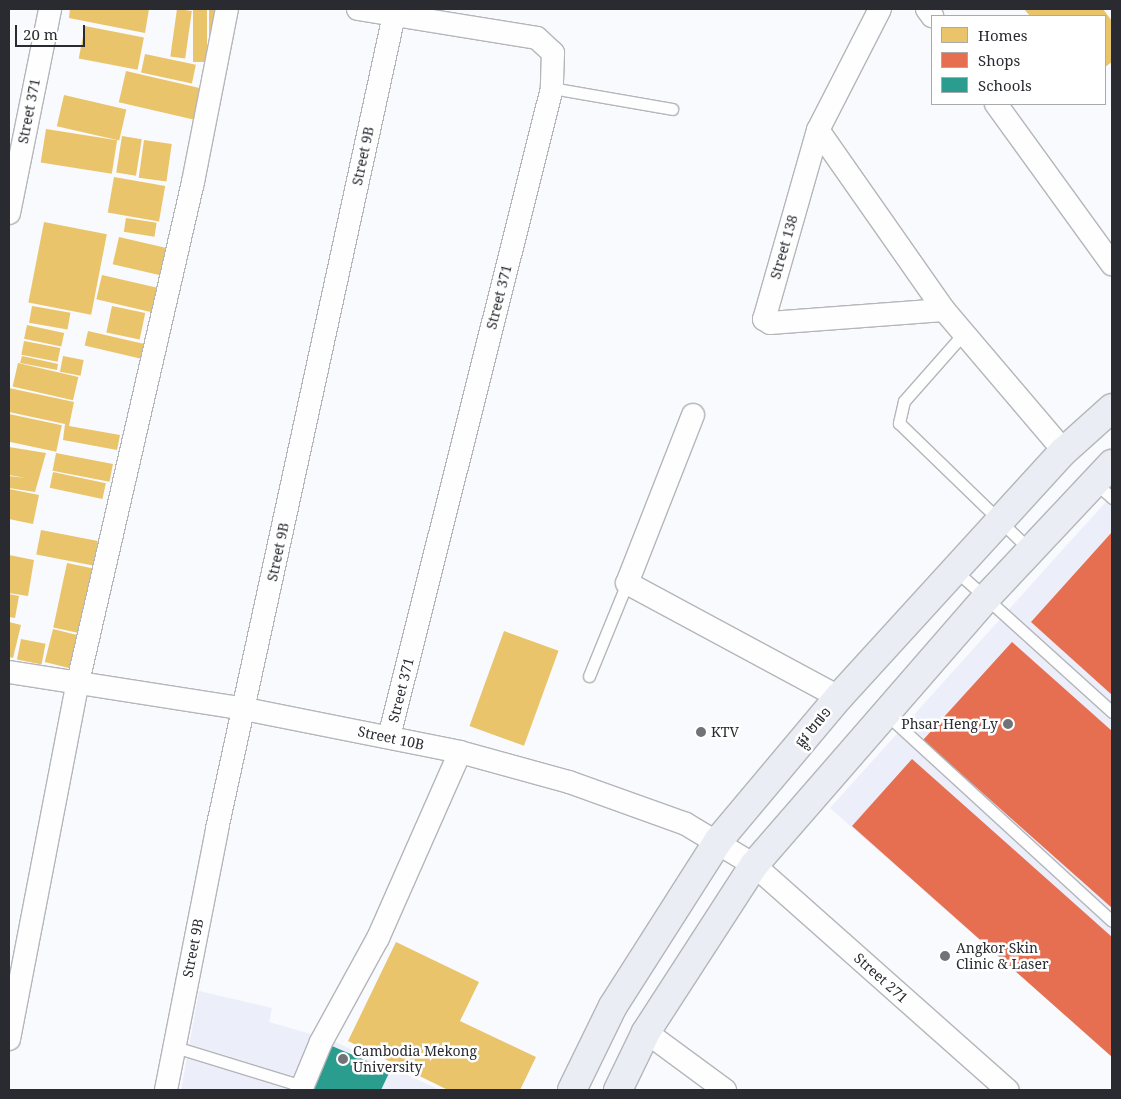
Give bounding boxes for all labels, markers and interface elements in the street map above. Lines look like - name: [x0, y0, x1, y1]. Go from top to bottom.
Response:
- scale bar: [18, 15, 88, 47]
- legend: [931, 15, 1106, 105]
- text: 20 m: [23, 24, 58, 44]
- text: Homes: [978, 25, 1028, 45]
- text: Shops: [978, 50, 1020, 70]
- text: Schools: [978, 75, 1032, 95]
- street label: Street 371: [14, 77, 44, 145]
- street label: Street 9B: [349, 125, 377, 187]
- street label: Street 138: [767, 213, 801, 281]
- street label: Street 371: [483, 263, 515, 331]
- street label: Street 9B: [264, 521, 292, 583]
- street label: Street 371: [385, 656, 417, 724]
- street label: ផ្លូវ ២៧១: [791, 703, 835, 751]
- place label: Phsar Heng Ly: [901, 716, 998, 732]
- marker: Phsar Heng Ly: [1002, 718, 1014, 730]
- street label: Street 10B: [356, 723, 426, 753]
- place label: KTV: [711, 724, 739, 740]
- marker: KTV: [695, 726, 707, 738]
- street label: Street 9B: [179, 917, 207, 979]
- place label: Angkor Skin Clinic & Laser: [956, 940, 1048, 972]
- marker: Angkor Skin Clinic & Laser: [938, 949, 952, 963]
- street label: Street 271: [851, 950, 911, 1006]
- place label: Cambodia Mekong University: [353, 1043, 477, 1076]
- marker: Cambodia Mekong University: [337, 1053, 349, 1065]

